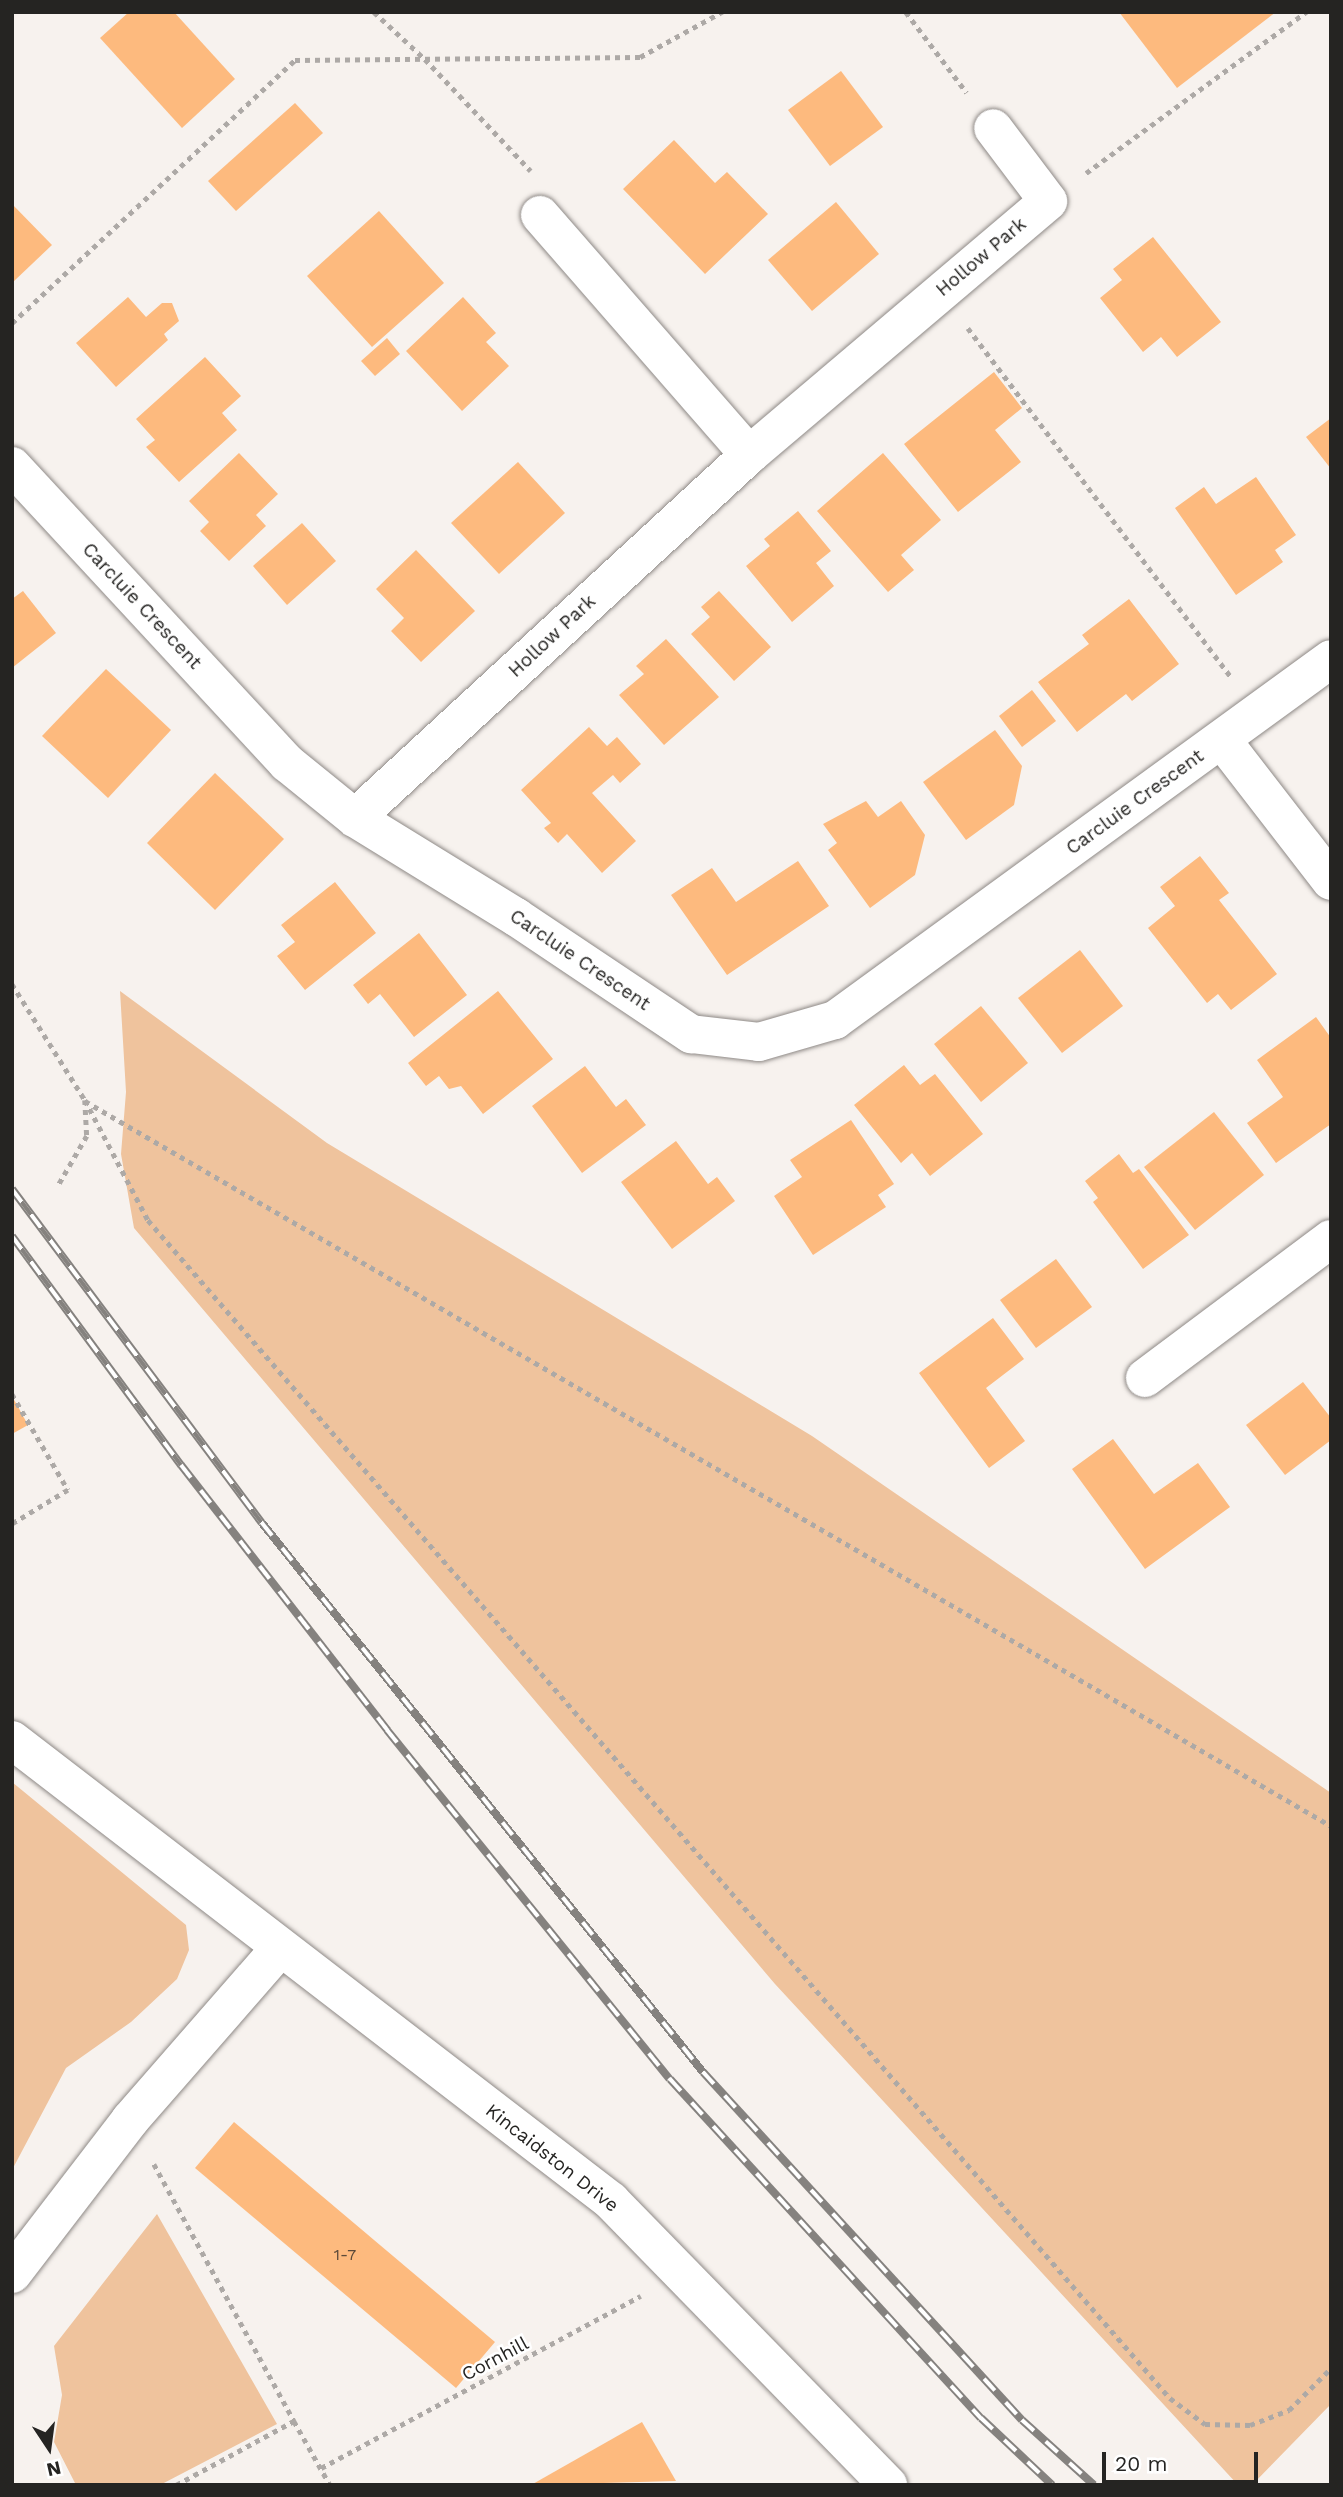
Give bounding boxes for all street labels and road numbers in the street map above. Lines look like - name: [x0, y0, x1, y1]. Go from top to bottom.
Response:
- street label: Hollow Park: [931, 213, 1031, 301]
- street label: Carcluie Crescent: [78, 538, 206, 674]
- street label: Hollow Park: [504, 590, 600, 682]
- street label: Carcluie Crescent: [1062, 744, 1208, 860]
- street label: Carcluie Crescent: [505, 905, 655, 1015]
- street label: Kincaidston Drive: [481, 2099, 623, 2217]
- street label: Cornhill: [458, 2332, 532, 2386]

